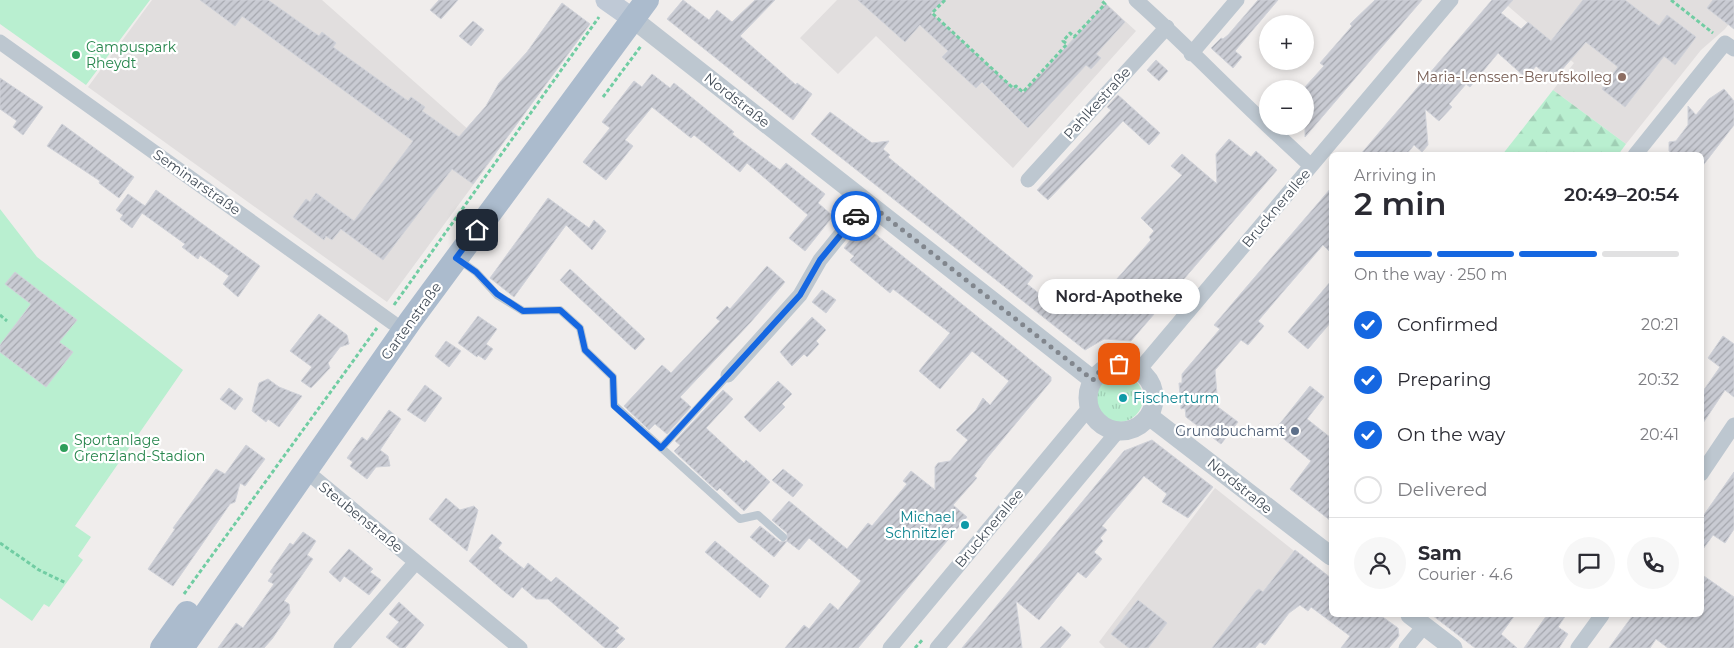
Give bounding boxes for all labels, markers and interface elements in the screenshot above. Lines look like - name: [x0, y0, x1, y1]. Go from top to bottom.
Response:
- map controls: [1259, 15, 1314, 135]
- button: +: [1259, 15, 1314, 70]
- place label: Campuspark Rheydt: [86, 38, 177, 72]
- marker: Campuspark Rheydt: [70, 49, 82, 61]
- street label: Pahlkestraße: [1060, 63, 1134, 143]
- place label: Maria-Lenssen-Berufskolleg: [1416, 68, 1612, 86]
- street label: Nordstraße: [700, 69, 774, 131]
- marker: Maria-Lenssen-Berufskolleg: [1616, 71, 1628, 83]
- button: −: [1259, 80, 1314, 135]
- street label: Seminarstraße: [150, 145, 244, 219]
- street label: Brucknerallee: [1238, 165, 1314, 251]
- text: Arriving in: [1354, 166, 1436, 185]
- text: 20:49–20:54: [1564, 183, 1679, 206]
- text: 2 min: [1354, 184, 1446, 223]
- courier: [831, 191, 881, 241]
- icon: car: [842, 202, 870, 230]
- pin: [456, 209, 498, 251]
- icon: home: [463, 216, 491, 244]
- text: On the way · 250 m: [1354, 265, 1507, 284]
- street label: Gartenstraße: [377, 279, 445, 363]
- callout: Nord-Apotheke: [1038, 279, 1200, 314]
- text: Nord-Apotheke: [1055, 287, 1183, 306]
- icon: check: [1354, 311, 1382, 339]
- text: Confirmed: [1397, 313, 1498, 336]
- text: 20:21: [1641, 315, 1679, 334]
- pin: [1098, 343, 1140, 385]
- icon: bag: [1105, 350, 1133, 378]
- icon: check: [1354, 366, 1382, 394]
- text: Preparing: [1397, 368, 1492, 391]
- text: 20:32: [1638, 370, 1679, 389]
- place label: Fischerturm: [1133, 389, 1219, 407]
- marker: Fischerturm: [1117, 392, 1129, 404]
- icon: check: [1354, 421, 1382, 449]
- place label: Grundbuchamt: [1175, 422, 1285, 440]
- text: On the way: [1397, 423, 1505, 446]
- marker: Grundbuchamt: [1289, 425, 1301, 437]
- text: 20:41: [1640, 425, 1679, 444]
- place label: Sportanlage Grenzland-Stadion: [74, 431, 205, 465]
- marker: Sportanlage Grenzland-Stadion: [58, 442, 70, 454]
- street label: Nordstraße: [1204, 454, 1276, 518]
- street label: Steubenstraße: [315, 478, 407, 556]
- text: Delivered: [1397, 478, 1488, 501]
- street label: Brucknerallee: [951, 485, 1027, 571]
- place label: Michael Schnitzler: [885, 508, 955, 542]
- marker: Michael Schnitzler: [959, 519, 971, 531]
- button: person: [1354, 537, 1406, 589]
- button: chat: [1563, 537, 1615, 589]
- button: phone: [1627, 537, 1679, 589]
- text: Sam: [1418, 542, 1462, 565]
- text: Courier · 4.6: [1418, 565, 1513, 584]

